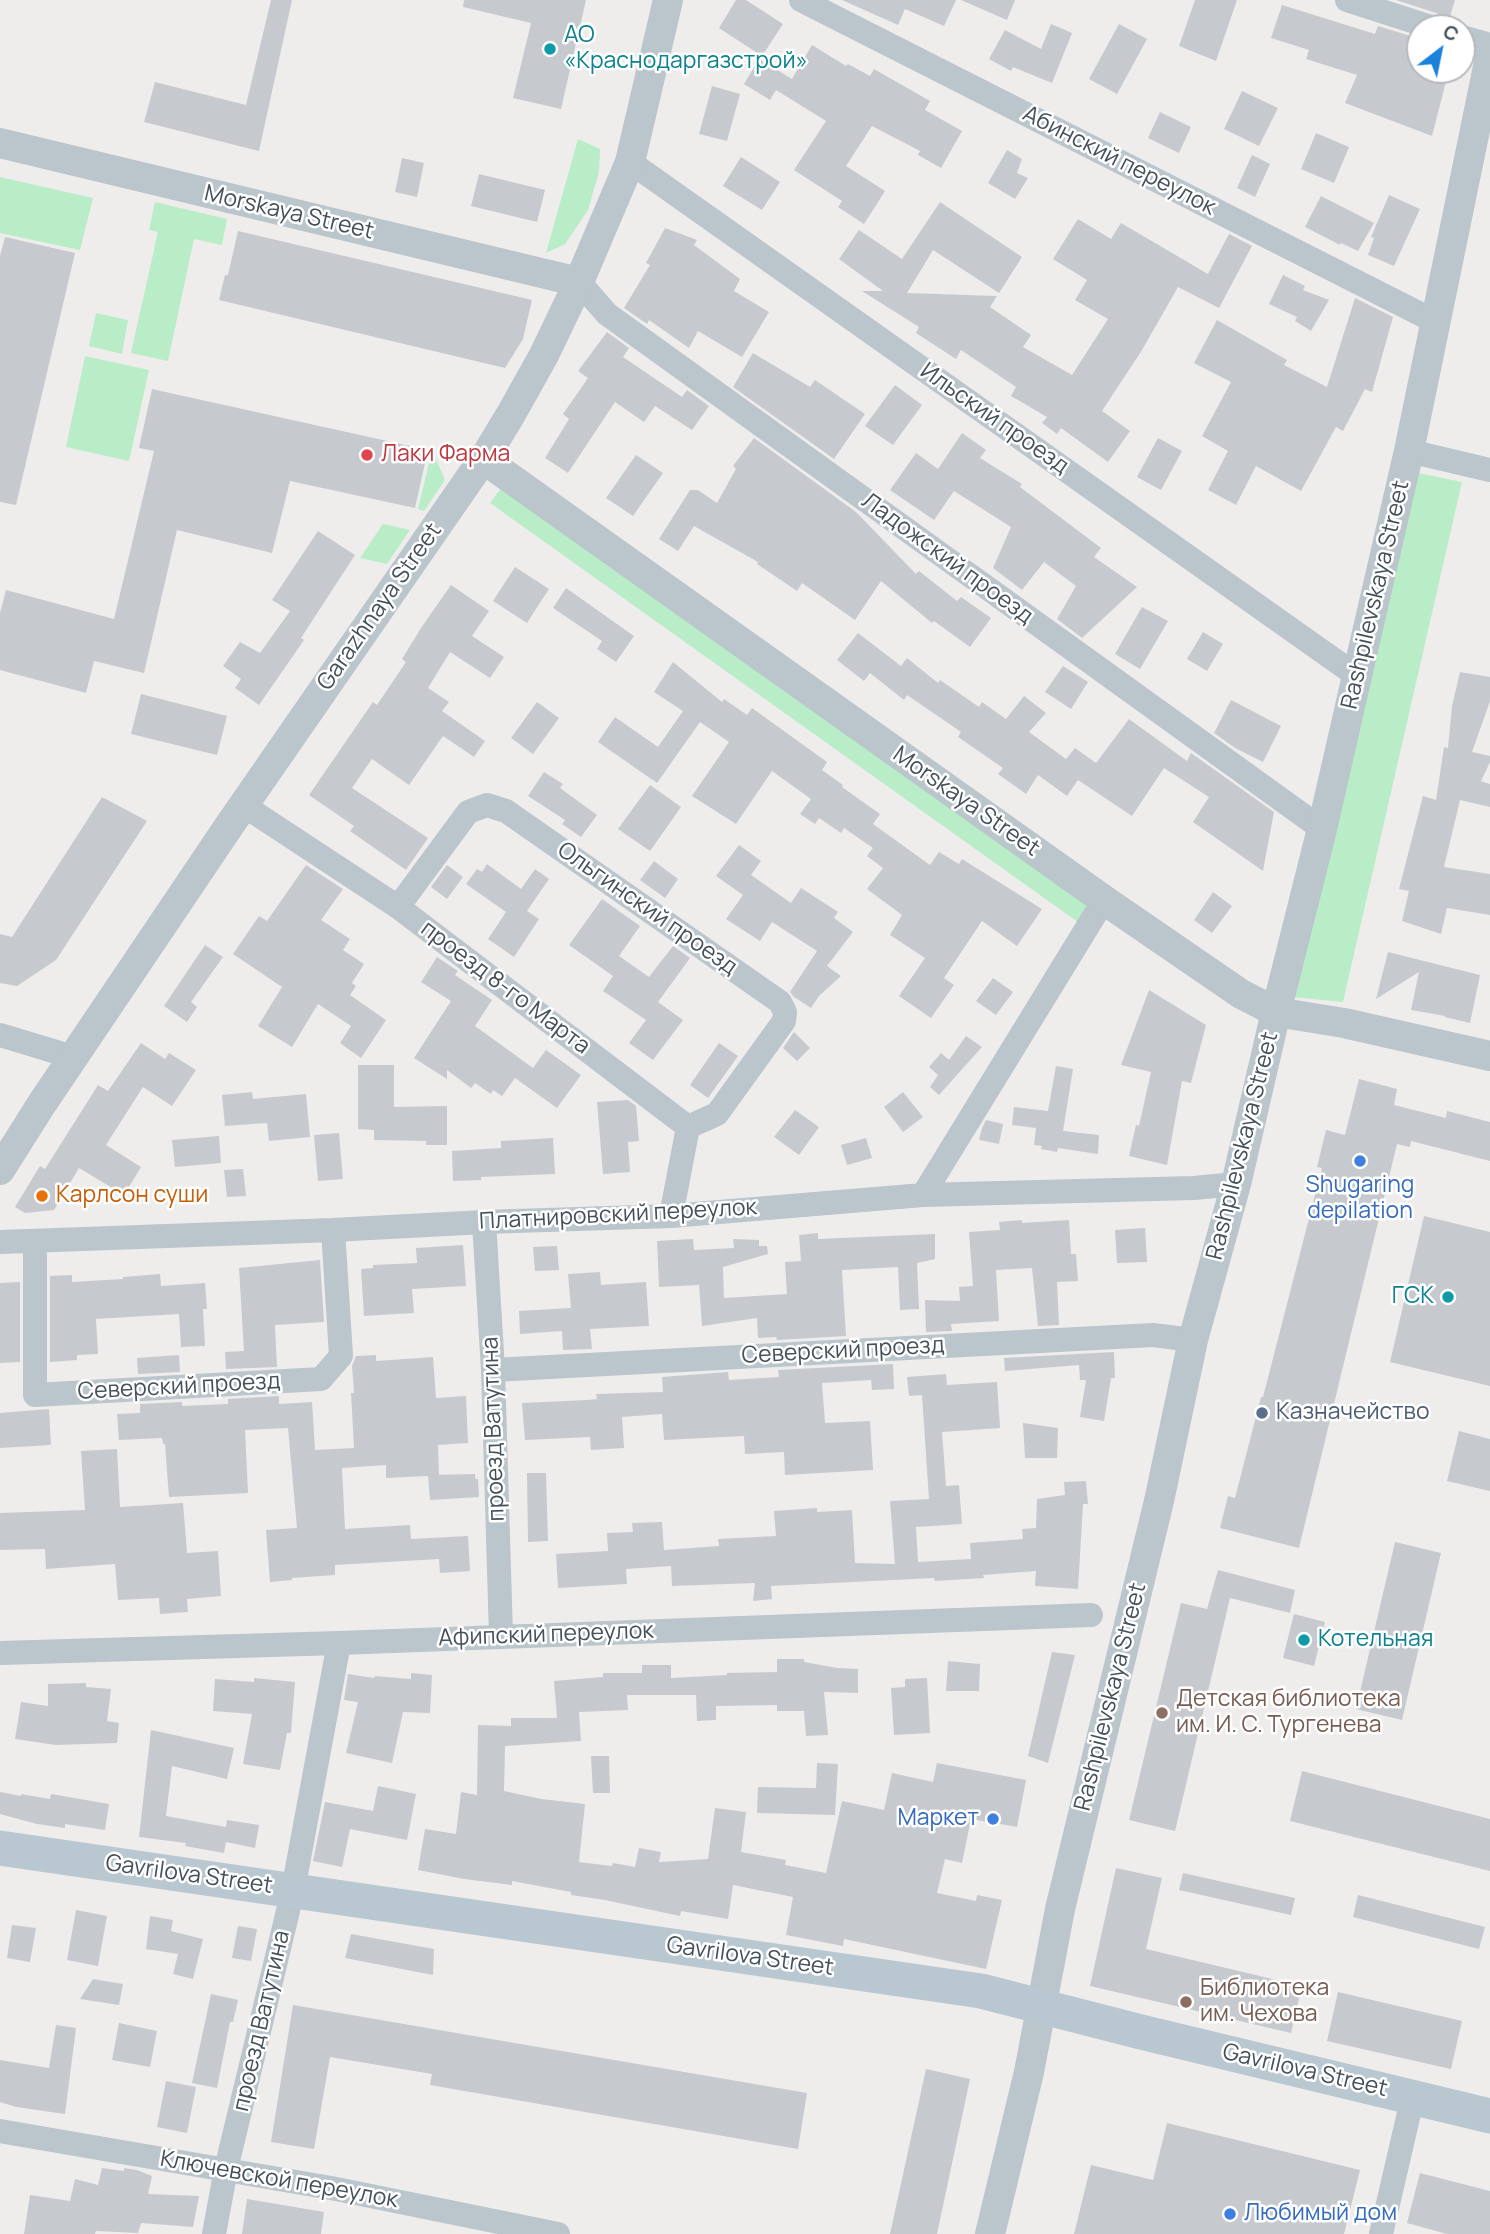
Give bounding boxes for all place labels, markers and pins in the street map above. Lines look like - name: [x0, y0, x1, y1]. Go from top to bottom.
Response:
- place label: АО «Краснодаргазстрой»: [564, 22, 808, 76]
- marker: АО «Краснодаргазстрой»: [542, 41, 558, 57]
- place label: Лаки Фарма: [381, 441, 510, 469]
- marker: Лаки Фарма: [359, 447, 375, 463]
- marker: Shugaring depilation: [1352, 1153, 1368, 1169]
- place label: Shugaring depilation: [1306, 1172, 1414, 1226]
- place label: Карлсон суши: [56, 1182, 208, 1210]
- marker: Карлсон суши: [34, 1188, 50, 1204]
- place label: ГСК: [1392, 1283, 1434, 1311]
- marker: ГСК: [1440, 1289, 1456, 1305]
- place label: Казначейство: [1276, 1399, 1429, 1427]
- marker: Казначейство: [1254, 1405, 1270, 1421]
- place label: Котельная: [1318, 1626, 1433, 1654]
- marker: Котельная: [1296, 1632, 1312, 1648]
- place label: Детская библиотека им. И. С. Тургенева: [1176, 1686, 1401, 1740]
- marker: Детская библиотека им. И. С. Тургенева: [1154, 1705, 1170, 1721]
- place label: Маркет: [897, 1805, 979, 1833]
- marker: Маркет: [985, 1811, 1001, 1827]
- place label: Библиотека им. Чехова: [1200, 1975, 1329, 2029]
- marker: Библиотека им. Чехова: [1178, 1994, 1194, 2010]
- place label: Любимый дом: [1244, 2200, 1397, 2228]
- marker: Любимый дом: [1222, 2206, 1238, 2222]

